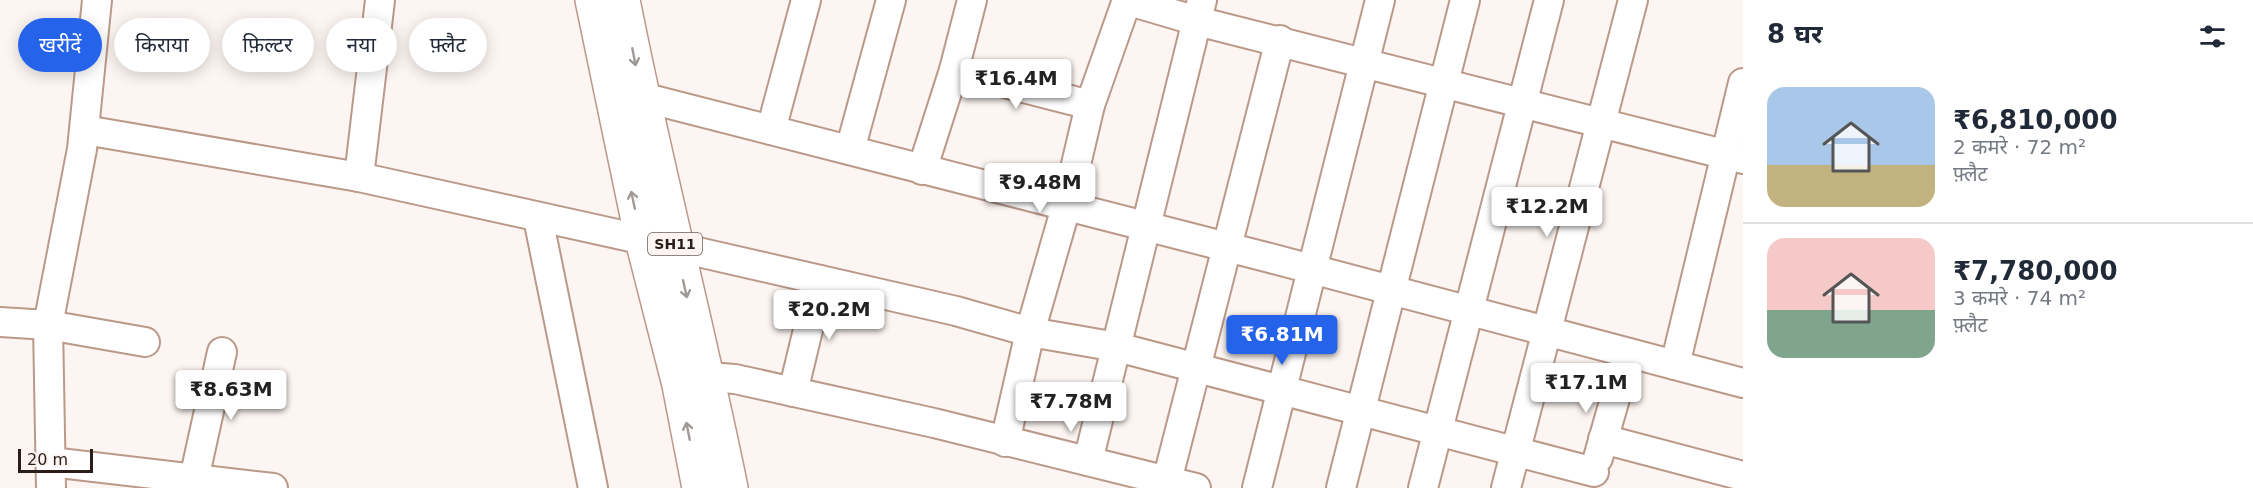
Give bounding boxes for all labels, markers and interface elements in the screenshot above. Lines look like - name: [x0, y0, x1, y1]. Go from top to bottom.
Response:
- chip: खरीदें: [18, 18, 102, 72]
- chip: किराया: [114, 18, 210, 72]
- chip: फ़िल्टर: [222, 18, 314, 72]
- chip: नया: [326, 18, 397, 72]
- chip: फ़्लैट: [409, 18, 487, 72]
- text: 8 घर: [1767, 19, 1822, 49]
- icon: filters: [2196, 20, 2229, 53]
- one-way arrow: [629, 47, 640, 67]
- pin: ₹16.4M: [967, 59, 1065, 110]
- text: ₹16.4M: [974, 66, 1058, 90]
- text: ₹6,810,000: [1953, 105, 2117, 135]
- icon: home: [1815, 111, 1887, 183]
- text: 2 कमरे · 72 m²: [1953, 135, 2086, 159]
- text: फ़्लैट: [1953, 162, 1988, 186]
- pin: ₹9.48M: [991, 163, 1089, 214]
- text: ₹9.48M: [998, 170, 1082, 194]
- pin: ₹12.2M: [1498, 187, 1596, 238]
- one-way arrow: [627, 191, 639, 210]
- text: ₹12.2M: [1505, 194, 1589, 218]
- road number: SH11: [648, 233, 702, 255]
- text: ₹7,780,000: [1953, 256, 2117, 286]
- icon: home: [1815, 262, 1887, 334]
- one-way arrow: [680, 279, 692, 298]
- text: 3 कमरे · 74 m²: [1953, 286, 2086, 310]
- pin: ₹20.2M: [780, 290, 878, 341]
- text: ₹20.2M: [787, 297, 871, 321]
- text: फ़्लैट: [1953, 313, 1988, 337]
- pin: ₹6.81M: [1233, 315, 1331, 366]
- text: ₹6.81M: [1240, 322, 1324, 346]
- pin: ₹17.1M: [1537, 363, 1635, 414]
- pin: ₹8.63M: [182, 370, 280, 421]
- text: ₹17.1M: [1544, 370, 1628, 394]
- text: ₹8.63M: [189, 377, 273, 401]
- pin: ₹7.78M: [1022, 382, 1120, 433]
- text: ₹7.78M: [1029, 389, 1113, 413]
- one-way arrow: [682, 421, 693, 441]
- scale bar: [18, 446, 93, 474]
- text: 20 m: [27, 450, 68, 469]

